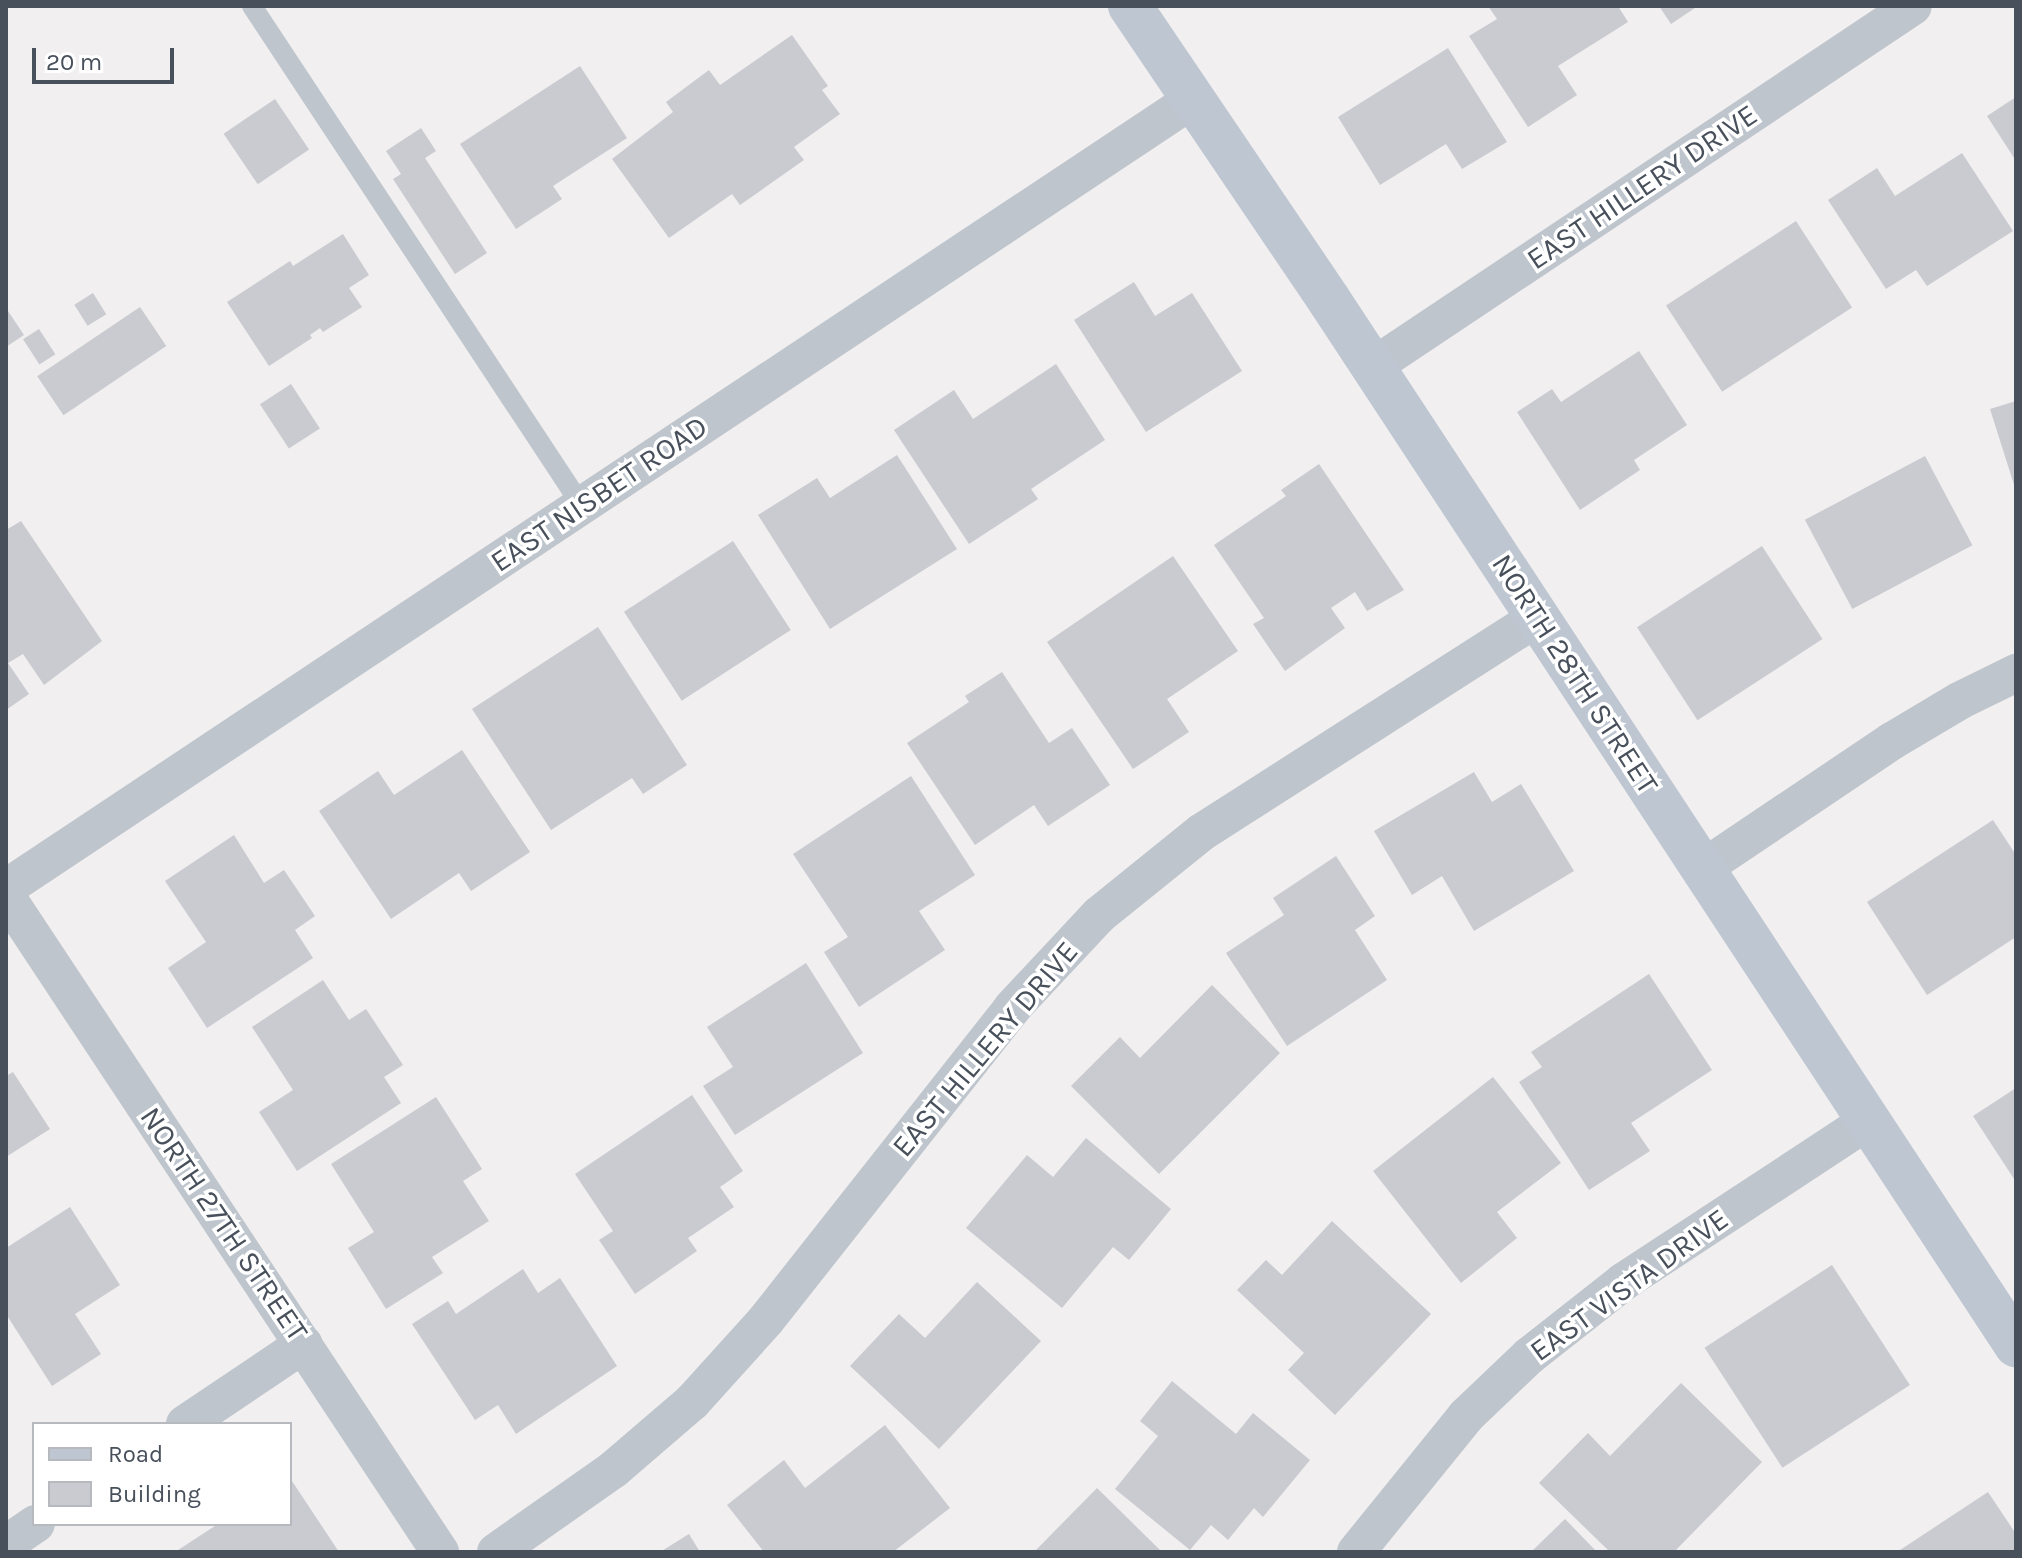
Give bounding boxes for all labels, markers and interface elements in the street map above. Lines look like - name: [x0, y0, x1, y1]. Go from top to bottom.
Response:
- scale bar: [36, 32, 178, 82]
- text: 20 m: [46, 48, 102, 76]
- street label: EAST HILLERY DRIVE: [1520, 97, 1764, 277]
- street label: EAST NISBET ROAD: [484, 408, 714, 580]
- street label: NORTH 28TH STREET: [1484, 547, 1666, 801]
- street label: EAST HILLERY DRIVE: [884, 934, 1086, 1164]
- street label: NORTH 27TH STREET: [132, 1100, 316, 1348]
- street label: EAST VISTA DRIVE: [1523, 1201, 1735, 1369]
- legend: [32, 1422, 292, 1526]
- text: Road: [108, 1440, 163, 1468]
- text: Building: [108, 1480, 201, 1508]

